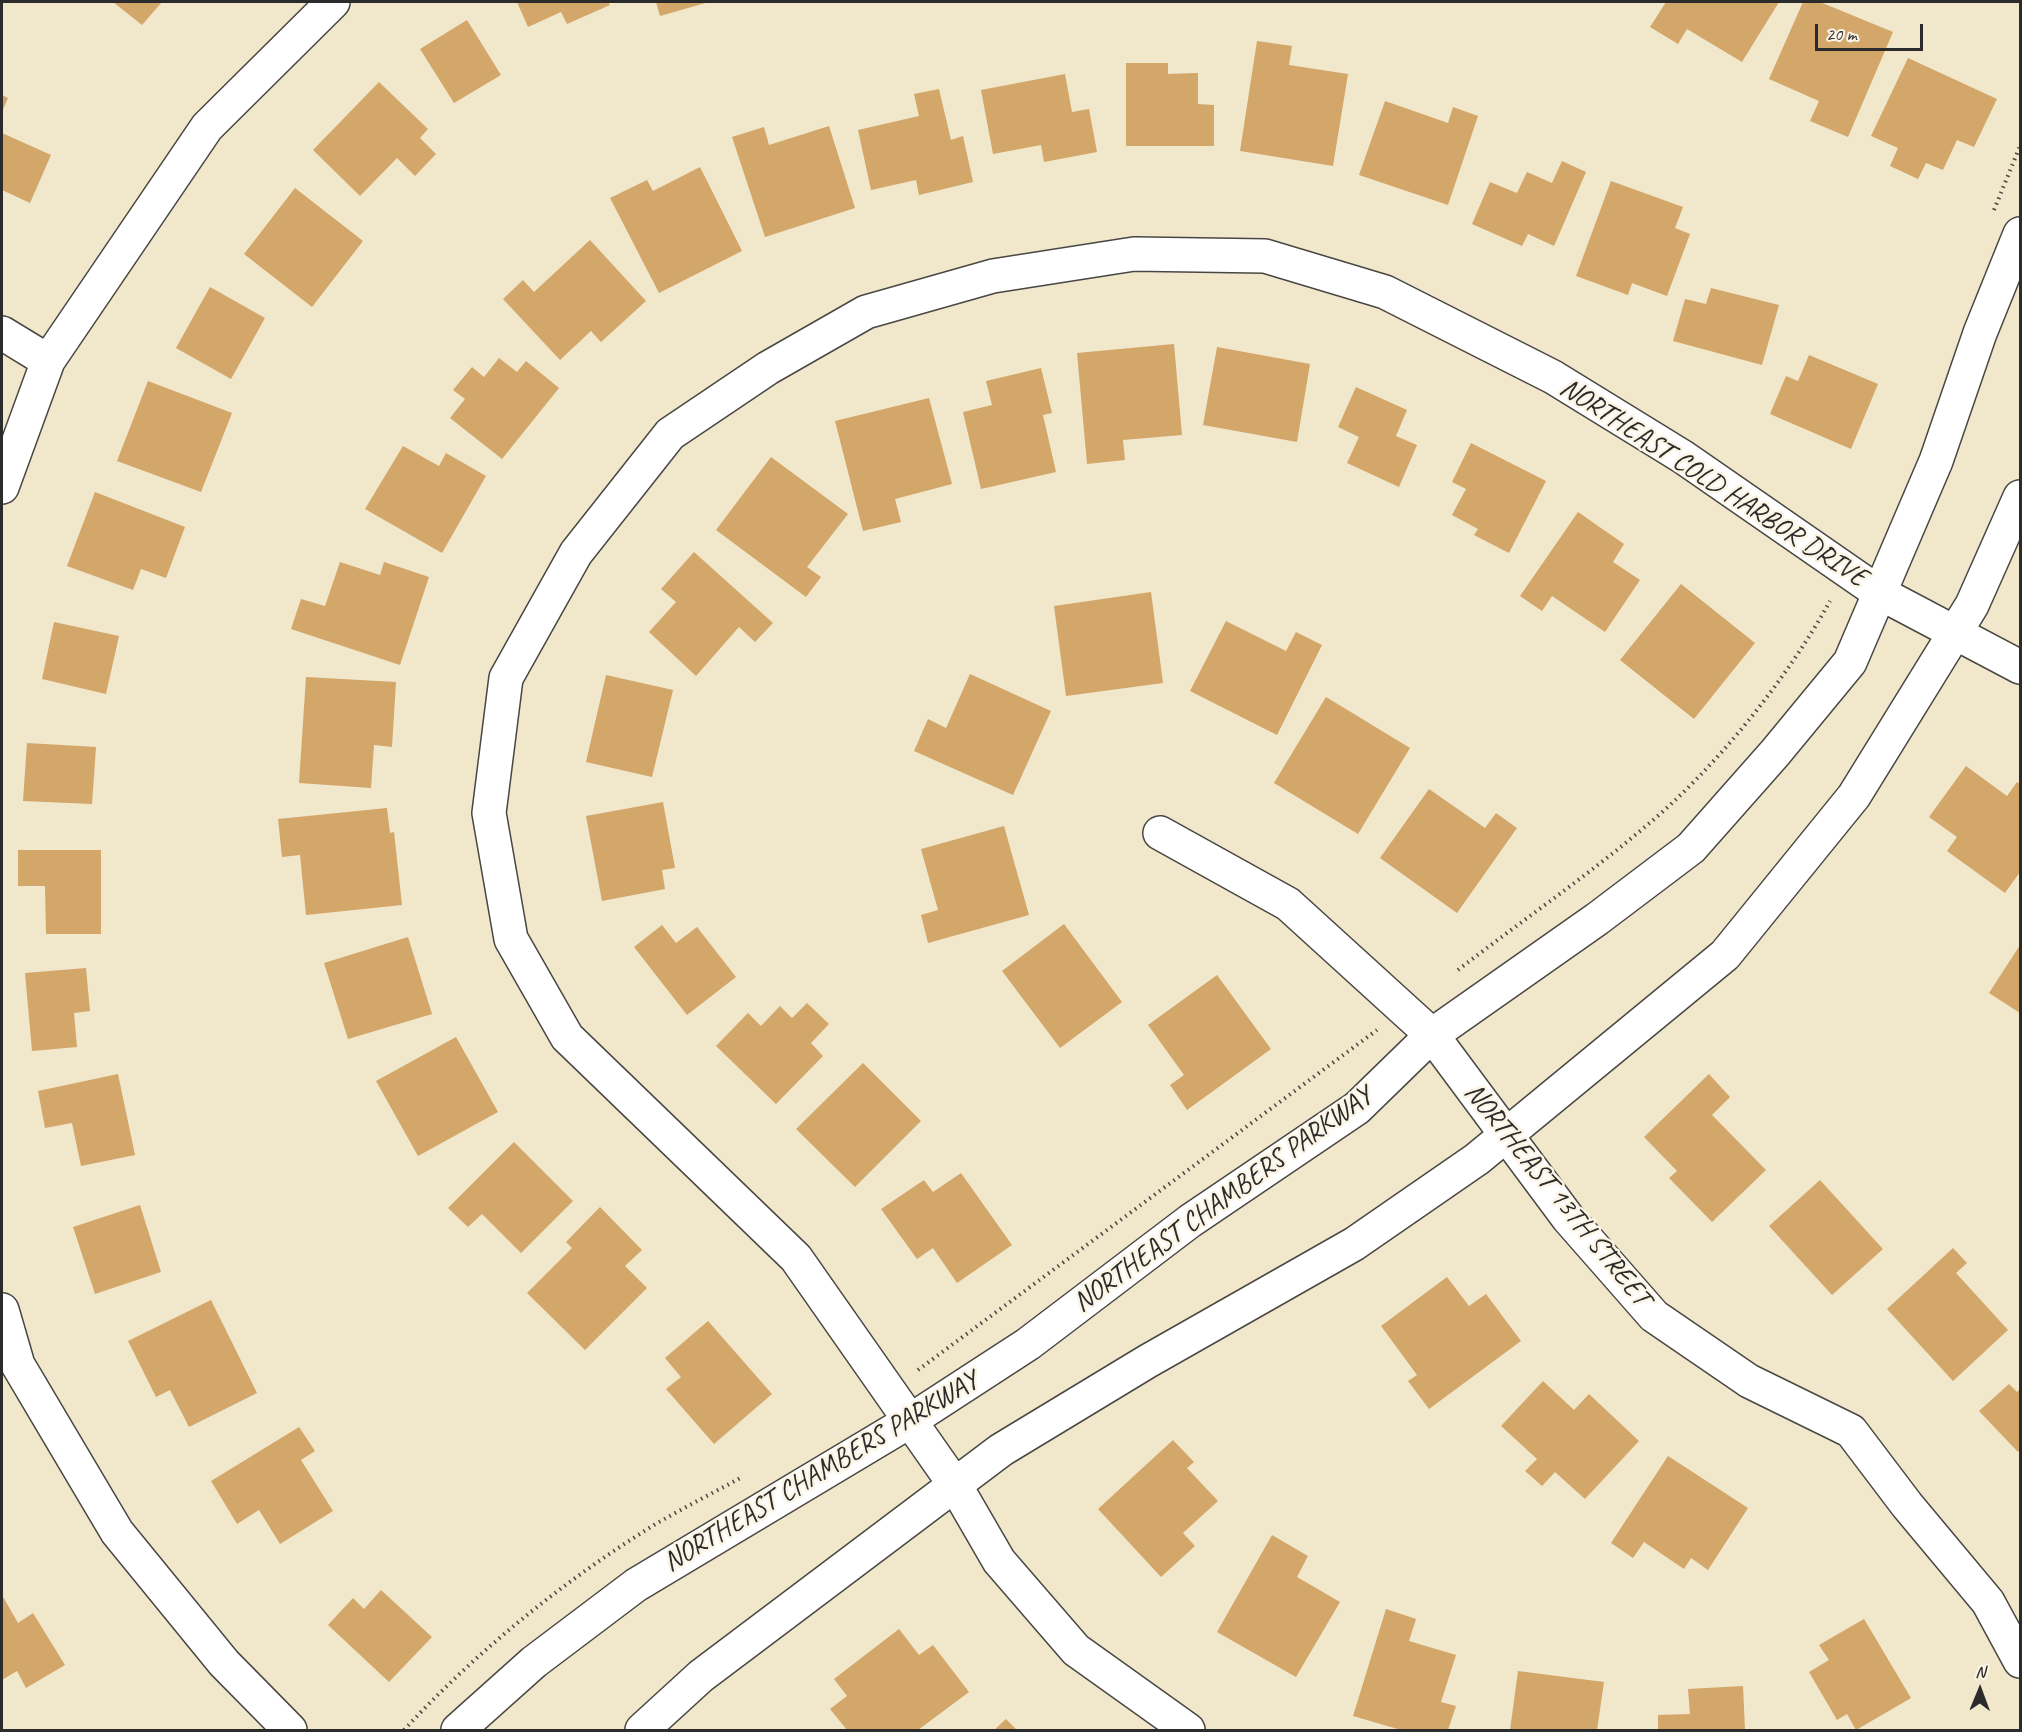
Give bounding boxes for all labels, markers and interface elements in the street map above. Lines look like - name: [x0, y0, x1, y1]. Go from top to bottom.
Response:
- scale bar: [1818, 12, 1926, 50]
- text: 20 m: [1826, 23, 1857, 45]
- street label: NORTHEAST COLD HARBOR DRIVE: [1553, 371, 1873, 595]
- street label: NORTHEAST 13TH STREET: [1457, 1077, 1657, 1313]
- street label: NORTHEAST CHAMBERS PARKWAY: [1067, 1080, 1379, 1320]
- street label: NORTHEAST CHAMBERS PARKWAY: [657, 1364, 985, 1580]
- north arrow: [1950, 1660, 2010, 1720]
- text: N: [1975, 1662, 1985, 1682]

